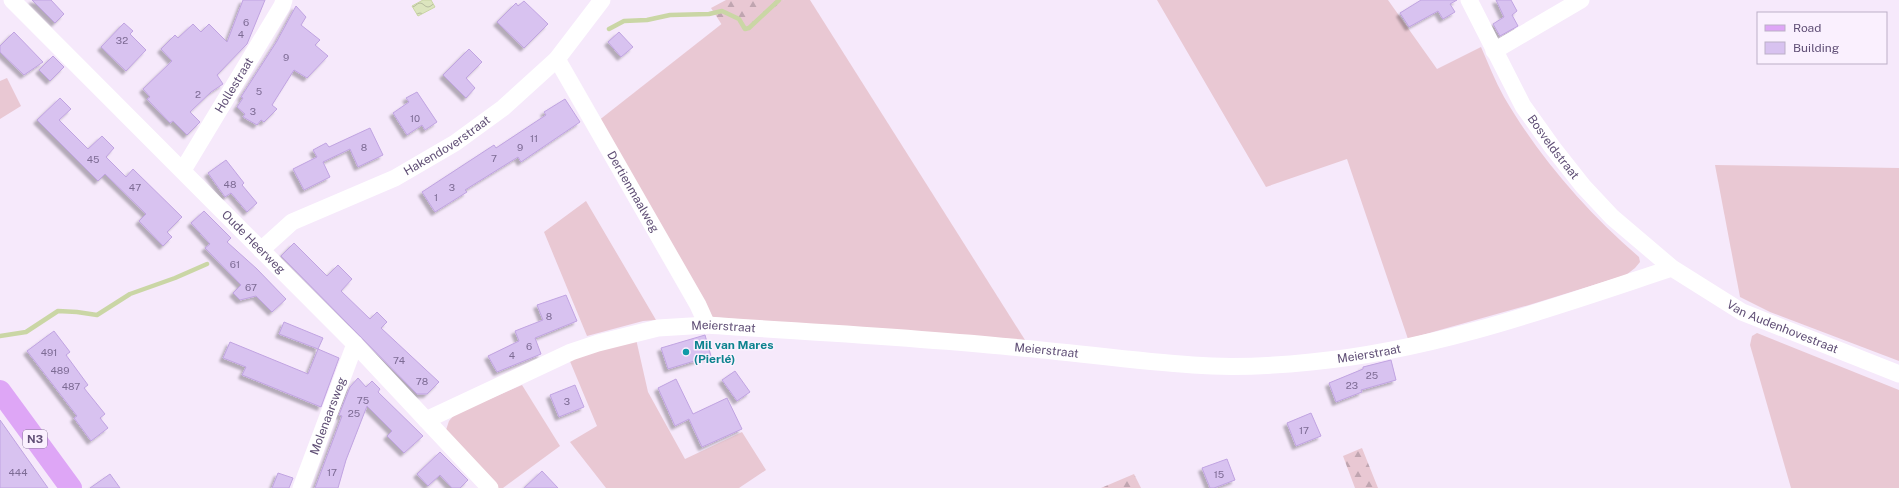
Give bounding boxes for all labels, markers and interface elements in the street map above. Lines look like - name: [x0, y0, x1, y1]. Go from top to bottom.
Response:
- legend: [1757, 12, 1887, 64]
- house number: 6: [243, 16, 249, 28]
- text: Road: [1793, 21, 1821, 35]
- house number: 4: [238, 28, 244, 40]
- house number: 32: [116, 34, 128, 46]
- text: Building: [1793, 41, 1839, 55]
- house number: 9: [283, 51, 289, 63]
- street label: Hollestraat: [212, 55, 256, 116]
- house number: 5: [256, 85, 262, 97]
- house number: 2: [195, 88, 201, 100]
- house number: 3: [250, 105, 256, 117]
- house number: 10: [410, 112, 420, 124]
- street label: Bosveldstraat: [1525, 112, 1582, 182]
- street label: Hakendoverstraat: [401, 113, 493, 178]
- house number: 11: [530, 132, 538, 144]
- house number: 8: [361, 141, 367, 153]
- house number: 9: [517, 141, 523, 153]
- street label: Dertienmaalweg: [604, 149, 662, 235]
- house number: 7: [491, 152, 497, 164]
- house number: 45: [87, 153, 99, 165]
- house number: 48: [224, 178, 236, 190]
- house number: 47: [129, 181, 141, 193]
- house number: 3: [449, 181, 455, 193]
- house number: 1: [434, 191, 438, 203]
- street label: Oude Heerweg: [219, 208, 288, 277]
- house number: 61: [230, 258, 240, 270]
- house number: 67: [245, 281, 257, 293]
- street label: Van Audenhovestraat: [1724, 297, 1841, 356]
- house number: 8: [546, 310, 552, 322]
- street label: Meierstraat: [691, 318, 756, 335]
- place label: Mil van Mares (Pierlé): [694, 338, 773, 366]
- house number: 6: [526, 340, 532, 352]
- street label: Meierstraat: [1014, 340, 1080, 361]
- street label: Meierstraat: [1336, 341, 1402, 366]
- house number: 491: [41, 346, 57, 358]
- marker: Mil van Mares (Pierlé): [681, 347, 691, 357]
- house number: 4: [509, 349, 515, 361]
- house number: 74: [393, 354, 405, 366]
- house number: 489: [51, 364, 69, 376]
- house number: 25: [1366, 369, 1378, 381]
- street label: Molenaarsweg: [307, 375, 349, 457]
- house number: 78: [416, 375, 428, 387]
- house number: 23: [1346, 379, 1358, 391]
- house number: 487: [62, 380, 80, 392]
- house number: 75: [357, 394, 369, 406]
- house number: 3: [564, 395, 570, 407]
- house number: 25: [348, 407, 360, 419]
- house number: 17: [1299, 424, 1309, 436]
- road number: N3: [23, 430, 47, 448]
- house number: 444: [9, 466, 27, 478]
- house number: 17: [327, 466, 337, 478]
- house number: 15: [1214, 468, 1224, 480]

